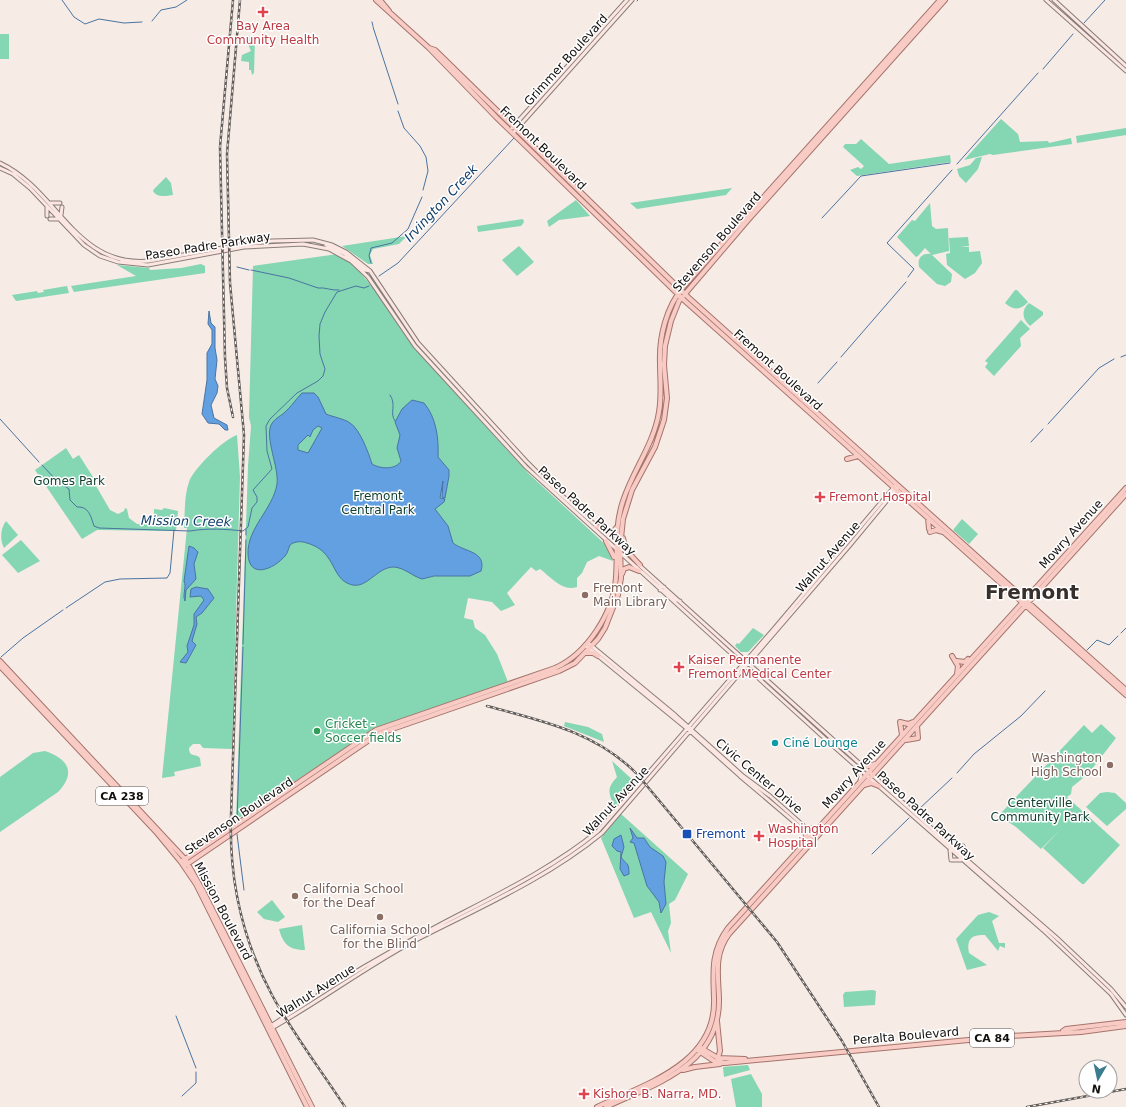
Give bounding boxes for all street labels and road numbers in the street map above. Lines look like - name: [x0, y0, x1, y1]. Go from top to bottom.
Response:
- street label: Grimmer Boulevard: [521, 12, 611, 108]
- street label: Fremont Boulevard: [497, 103, 589, 193]
- street label: Stevenson Boulevard: [670, 189, 764, 295]
- street label: Paseo Padre Parkway: [144, 229, 272, 263]
- street label: Fremont Boulevard: [731, 327, 825, 413]
- street label: Paseo Padre Parkway: [535, 463, 639, 559]
- street label: Mowry Avenue: [1036, 497, 1106, 571]
- street label: Walnut Avenue: [793, 518, 863, 596]
- street label: Civic Center Drive: [713, 736, 805, 816]
- street label: Mowry Avenue: [819, 737, 889, 811]
- street label: Walnut Avenue: [580, 763, 652, 839]
- street label: Paseo Padre Parkway: [874, 768, 978, 864]
- street label: Stevenson Boulevard: [182, 775, 296, 857]
- road number: CA 238: [96, 787, 148, 805]
- street label: Mission Boulevard: [191, 860, 255, 962]
- street label: Walnut Avenue: [274, 961, 358, 1021]
- street label: Peralta Boulevard: [852, 1024, 960, 1048]
- road number: CA 84: [970, 1029, 1014, 1047]

